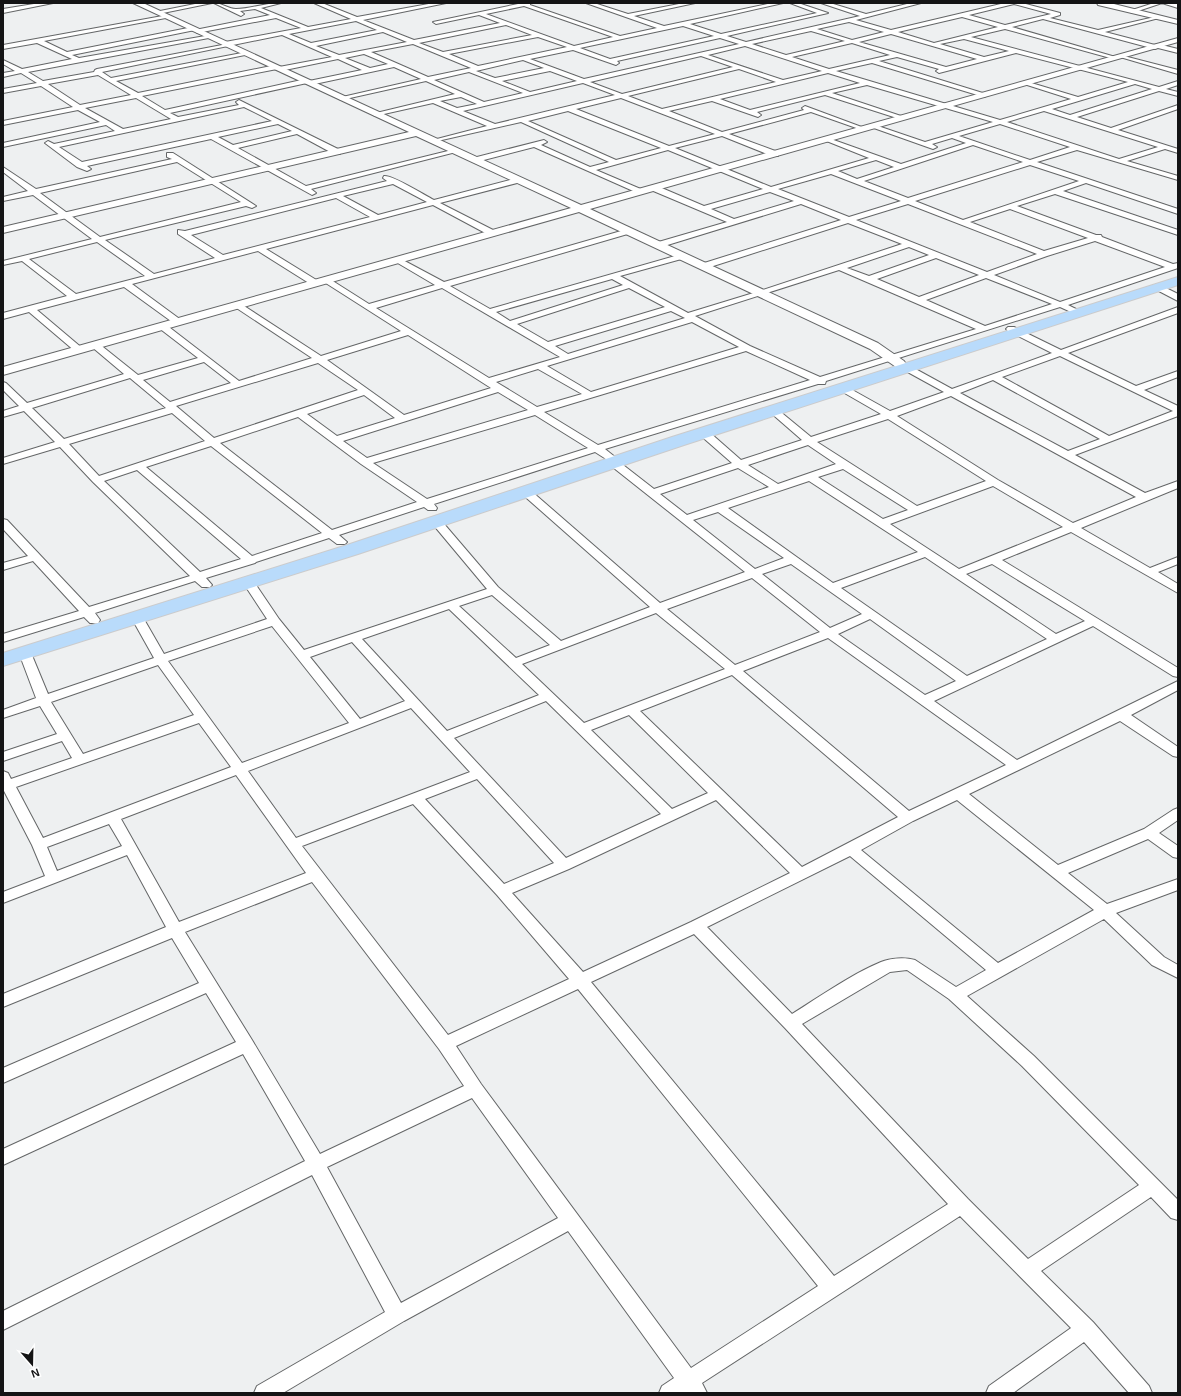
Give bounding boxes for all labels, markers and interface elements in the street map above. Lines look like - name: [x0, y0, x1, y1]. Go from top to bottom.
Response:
- north arrow: [12, 1344, 52, 1384]
- text: N: [30, 1366, 41, 1380]

